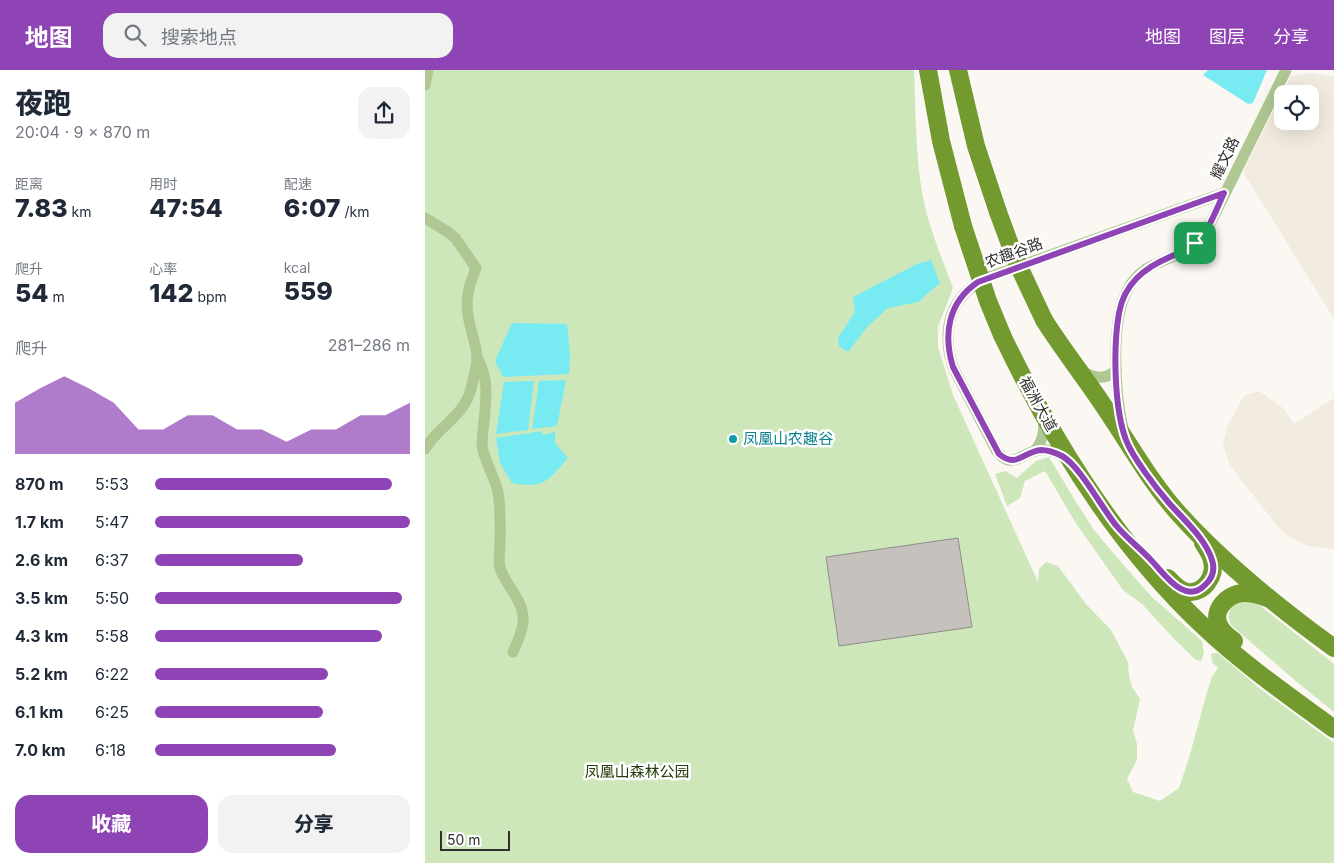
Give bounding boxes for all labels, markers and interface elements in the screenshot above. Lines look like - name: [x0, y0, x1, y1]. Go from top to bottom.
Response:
- search box: [103, 13, 453, 58]
- icon: search: [121, 21, 149, 49]
- text: 地图: [25, 23, 73, 52]
- text: 搜索地点: [161, 26, 237, 49]
- text: 地图: [1145, 26, 1181, 47]
- text: 图层: [1209, 26, 1245, 47]
- text: 分享: [1273, 26, 1309, 47]
- map controls: [1274, 85, 1319, 130]
- button: locate: [1274, 85, 1319, 130]
- text: 夜跑: [15, 86, 71, 120]
- button: share: [358, 87, 410, 139]
- text: 20:04 · 9 × 870 m: [15, 122, 150, 142]
- street label: 耀文路: [1206, 133, 1243, 182]
- text: 距离: [15, 175, 43, 192]
- text: 用时: [149, 175, 177, 192]
- text: 配速: [284, 175, 312, 192]
- text: 7.83: [15, 193, 68, 223]
- text: 47:54: [149, 193, 223, 223]
- text: 6:07: [284, 193, 341, 223]
- text: km: [68, 203, 92, 220]
- text: /km: [341, 203, 369, 220]
- pin: [1174, 222, 1216, 264]
- icon: arrive: [1181, 229, 1209, 257]
- street label: 农趣谷路: [982, 233, 1045, 272]
- text: kcal: [284, 259, 310, 276]
- text: 爬升: [15, 260, 43, 277]
- text: 心率: [149, 260, 177, 277]
- text: 559: [284, 276, 333, 306]
- text: 54: [15, 278, 49, 308]
- text: 142: [149, 278, 194, 308]
- text: m: [49, 288, 65, 305]
- text: bpm: [194, 288, 227, 305]
- text: 281–286 m: [328, 335, 410, 355]
- text: 爬升: [15, 338, 47, 358]
- street label: 福洲大道: [1016, 373, 1061, 435]
- place label: 凤凰山农趣谷: [743, 429, 833, 448]
- marker: 凤凰山农趣谷: [727, 433, 739, 445]
- text: 870 m: [15, 474, 64, 494]
- text: 5:53: [95, 474, 129, 494]
- text: 1.7 km: [15, 512, 64, 532]
- text: 5:47: [95, 512, 129, 532]
- text: 2.6 km: [15, 550, 68, 570]
- text: 6:37: [95, 550, 128, 570]
- text: 3.5 km: [15, 588, 68, 608]
- text: 5:50: [95, 588, 129, 608]
- text: 4.3 km: [15, 626, 68, 646]
- text: 5:58: [95, 626, 129, 646]
- text: 5.2 km: [15, 664, 68, 684]
- text: 6:22: [95, 664, 129, 684]
- text: 6.1 km: [15, 702, 63, 722]
- text: 6:25: [95, 702, 129, 722]
- text: 7.0 km: [15, 740, 66, 760]
- text: 6:18: [95, 740, 126, 760]
- park label: 凤凰山森林公园: [584, 762, 690, 781]
- button: 收藏: [15, 795, 208, 853]
- button: 分享: [218, 795, 410, 853]
- scale bar: [440, 828, 510, 851]
- text: 50 m: [447, 831, 481, 848]

